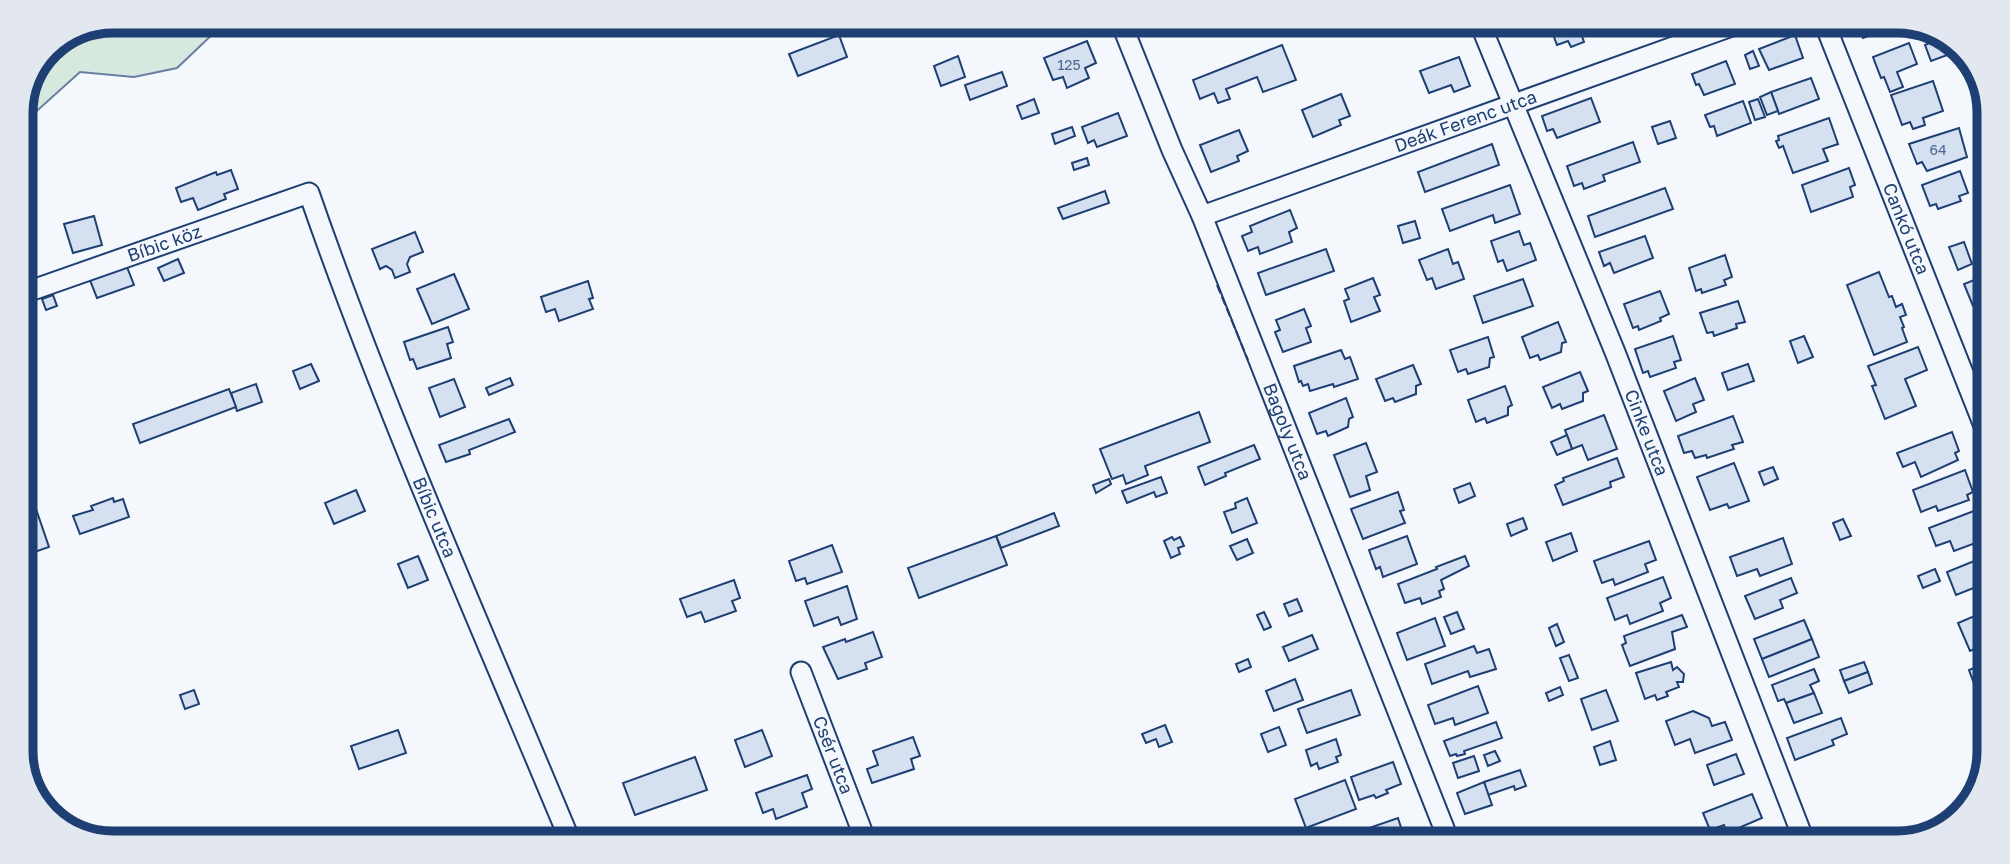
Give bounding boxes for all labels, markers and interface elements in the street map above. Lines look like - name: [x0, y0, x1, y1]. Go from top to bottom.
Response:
- house number: 125: [1057, 56, 1081, 73]
- street label: Deák Ferenc utca: [1391, 85, 1539, 156]
- house number: 64: [1929, 141, 1947, 158]
- street label: Cankó utca: [1879, 179, 1935, 277]
- street label: Bíbic köz: [124, 220, 204, 266]
- street label: Bagoly utca: [1259, 380, 1317, 483]
- street label: Cinke utca: [1620, 386, 1674, 479]
- street label: Bíbic utca: [409, 473, 462, 561]
- street label: Csér utca: [809, 713, 859, 797]

